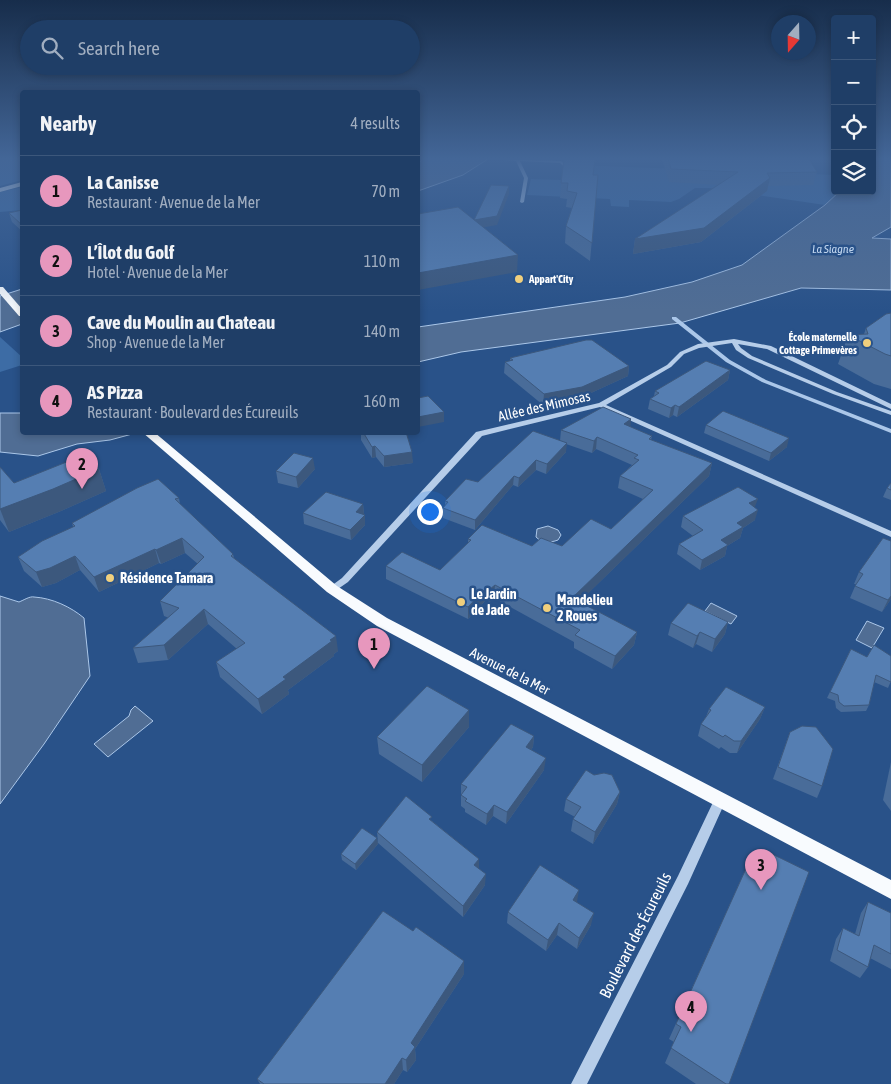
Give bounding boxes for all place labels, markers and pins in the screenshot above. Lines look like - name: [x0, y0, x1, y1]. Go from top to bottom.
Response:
- marker: Appart'City: [513, 273, 525, 285]
- place label: Appart'City: [528, 273, 574, 285]
- place label: École maternelle Cottage Primevères: [779, 331, 857, 356]
- marker: École maternelle Cottage Primevères: [861, 337, 873, 349]
- pin: 2: [66, 448, 98, 489]
- place label: Résidence Tamara: [120, 570, 214, 586]
- marker: Résidence Tamara: [104, 572, 116, 584]
- place label: Le Jardin de Jade: [471, 586, 517, 618]
- place label: Mandelieu 2 Roues: [557, 592, 613, 624]
- marker: Le Jardin de Jade: [455, 596, 467, 608]
- marker: Mandelieu 2 Roues: [541, 602, 553, 614]
- pin: 1: [358, 628, 390, 669]
- pin: 3: [745, 849, 777, 890]
- pin: 4: [675, 991, 707, 1032]

